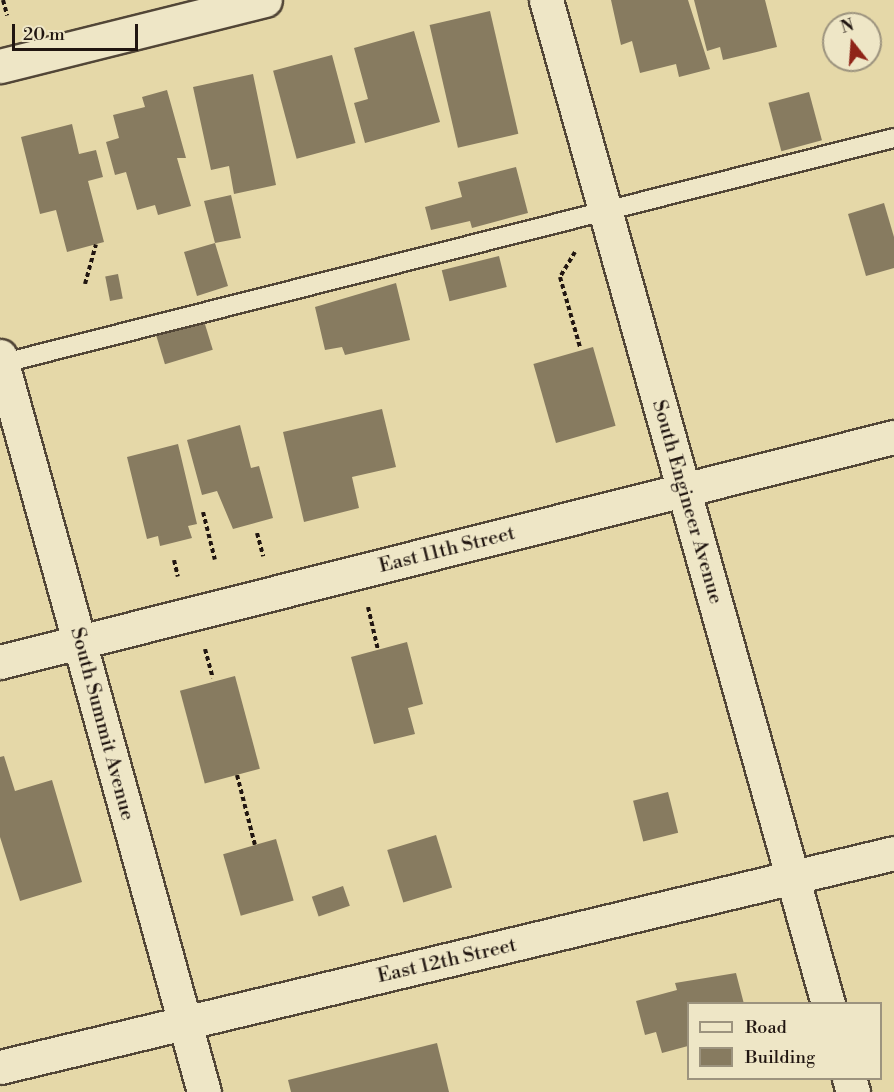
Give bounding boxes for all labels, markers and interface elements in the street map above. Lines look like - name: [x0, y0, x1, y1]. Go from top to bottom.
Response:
- scale bar: [15, 12, 141, 50]
- north arrow: [822, 12, 882, 72]
- text: N: [838, 15, 856, 38]
- text: 20 m: [23, 23, 65, 46]
- street label: South Engineer Avenue: [646, 397, 728, 607]
- street label: East 11th Street: [376, 521, 518, 579]
- street label: South Summit Avenue: [65, 625, 139, 823]
- street label: East 12th Street: [375, 933, 519, 989]
- legend: [687, 1002, 882, 1080]
- text: Road: [745, 1016, 787, 1039]
- text: Building: [745, 1046, 815, 1069]

